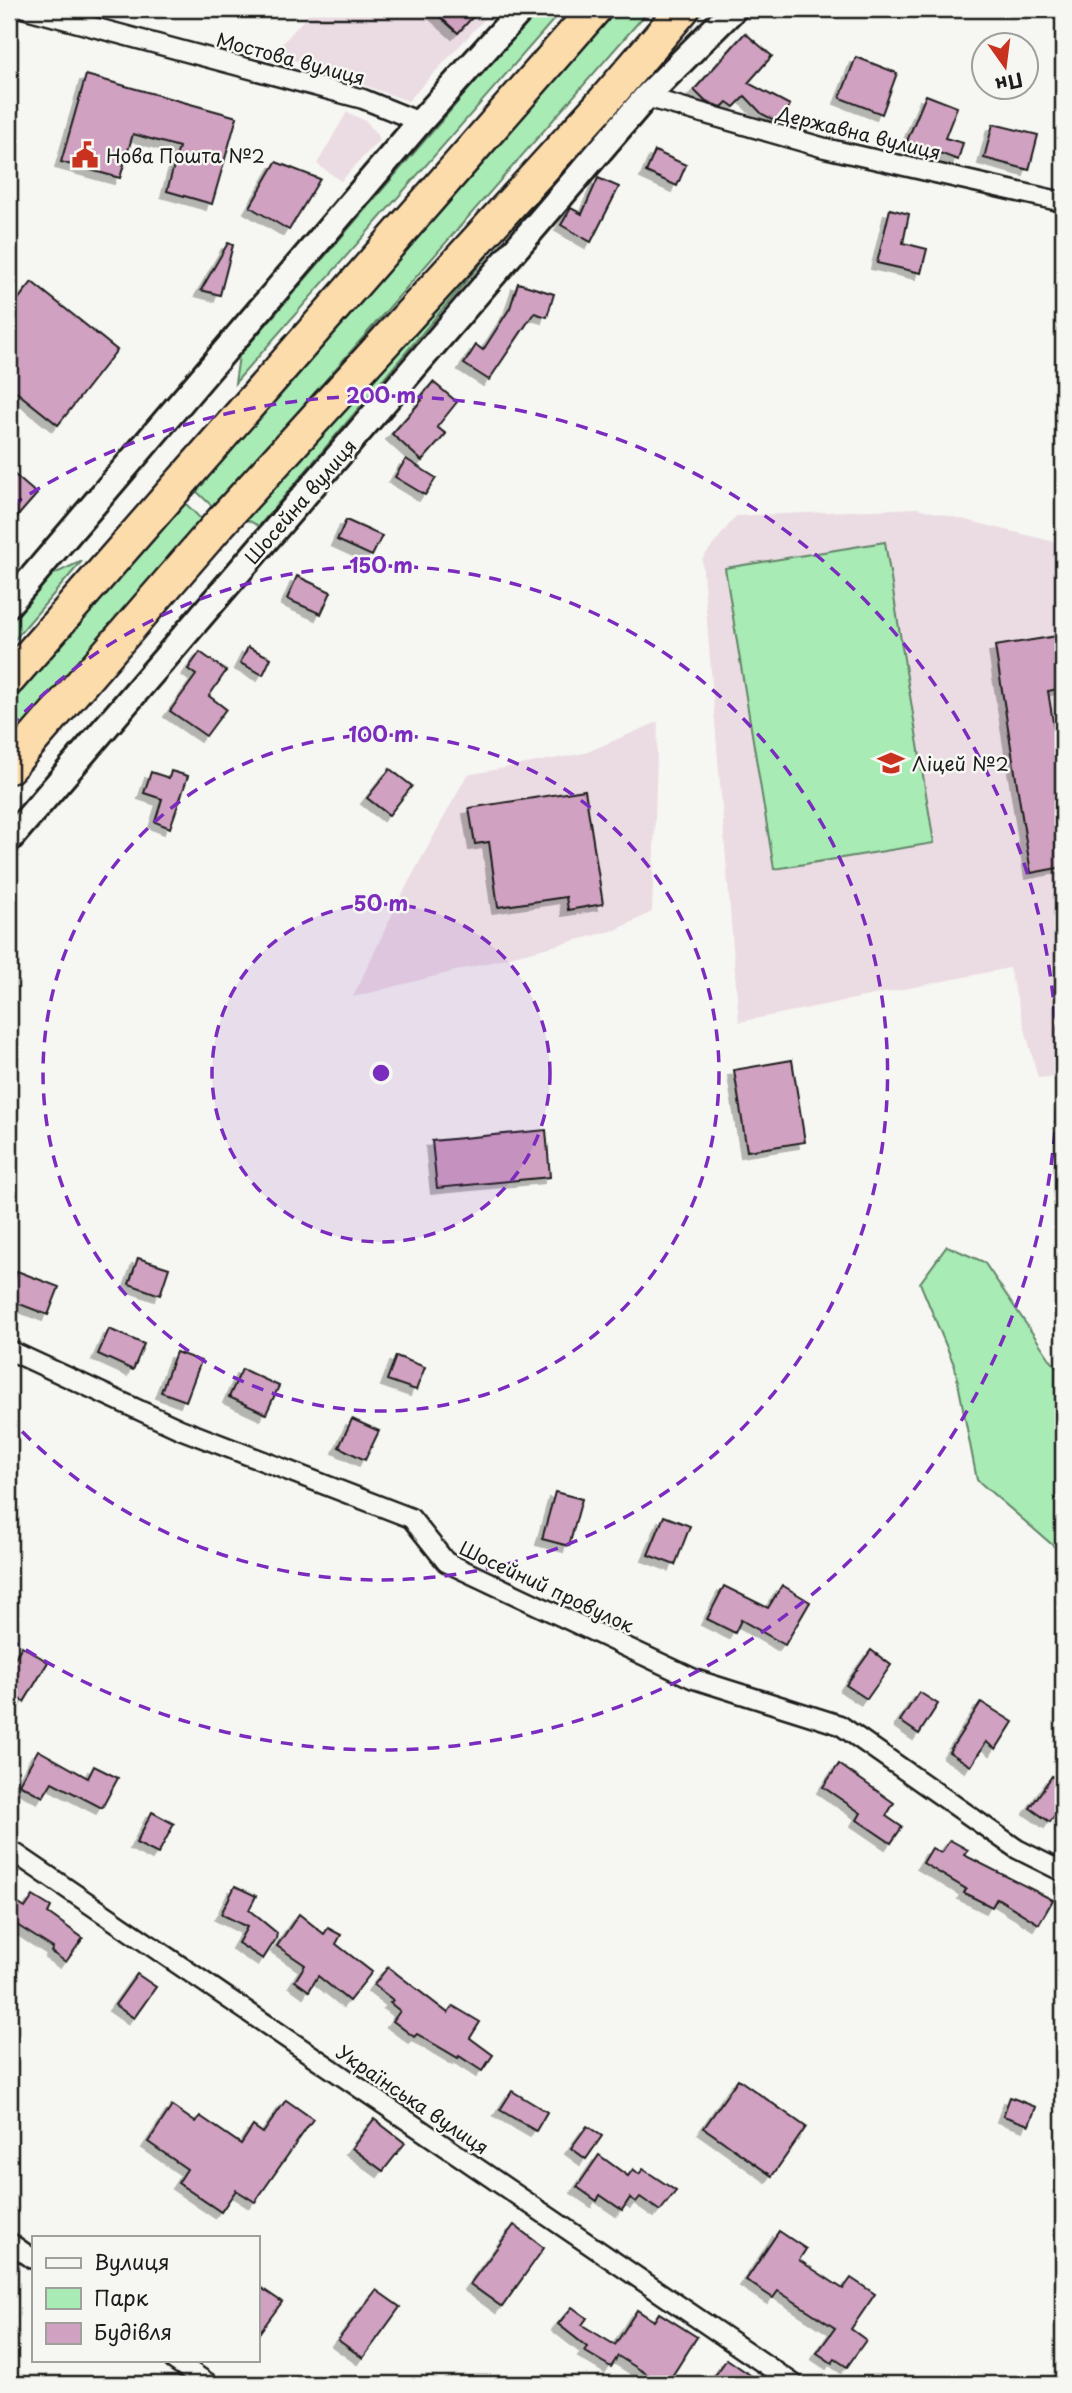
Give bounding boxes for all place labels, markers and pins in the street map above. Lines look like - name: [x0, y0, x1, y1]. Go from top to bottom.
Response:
- public building icon: Нова Пошта №2: [70, 140, 100, 170]
- place label: Нова Пошта №2: [106, 141, 265, 169]
- school or university icon: Ліцей №2: [876, 748, 906, 778]
- place label: Ліцей №2: [912, 749, 1009, 777]
- centre of rings: [369, 1061, 393, 1085]

